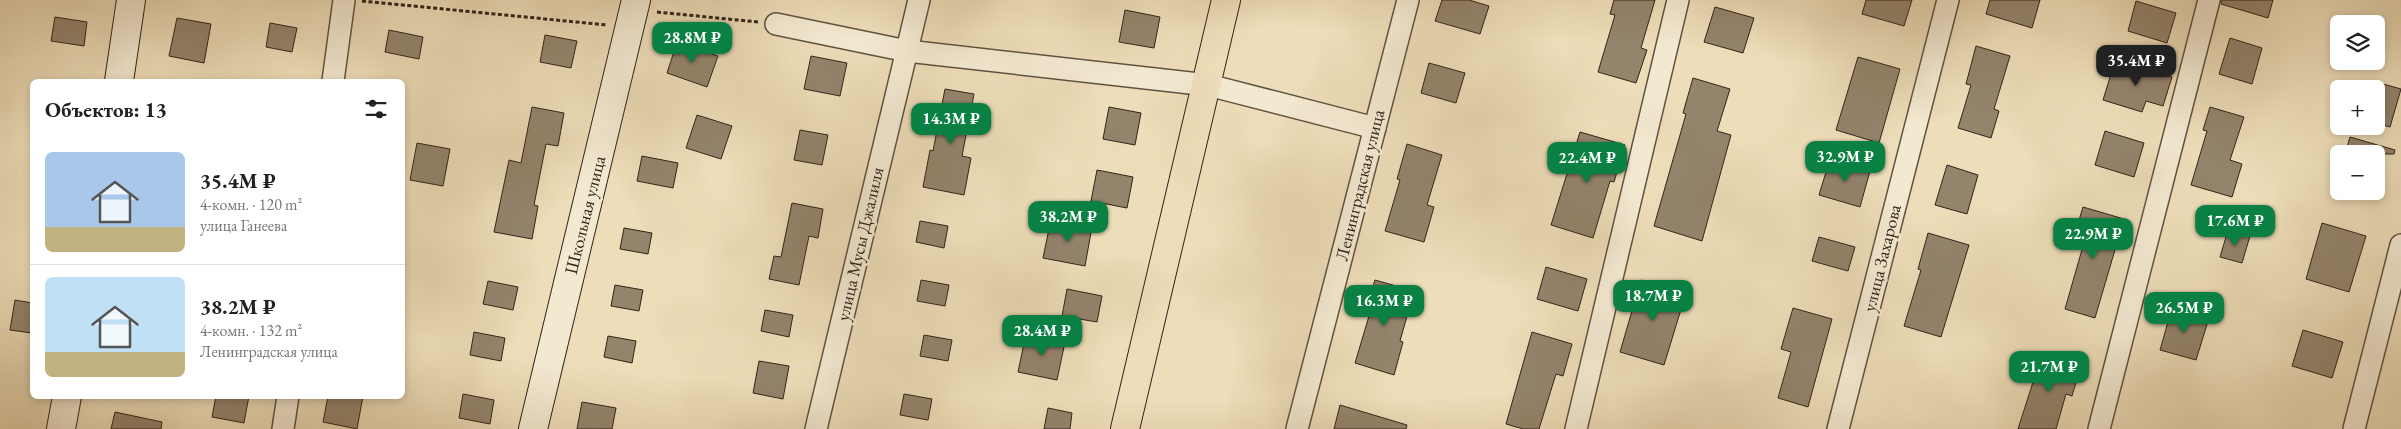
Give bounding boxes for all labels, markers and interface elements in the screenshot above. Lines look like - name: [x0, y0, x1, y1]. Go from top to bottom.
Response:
- map controls: [2330, 15, 2385, 200]
- button: layers: [2330, 15, 2385, 70]
- pin: 28.8M ₽: [646, 22, 738, 64]
- text: 28.8M ₽: [663, 27, 721, 48]
- pin: 35.4M ₽: [2090, 44, 2182, 87]
- text: 35.4M ₽: [2107, 50, 2165, 71]
- button: +: [2330, 80, 2385, 135]
- icon: filters: [362, 95, 390, 123]
- text: Объектов: 13: [45, 96, 167, 123]
- pin: 14.3M ₽: [905, 102, 997, 145]
- street label: Ленинградская улица: [1330, 106, 1390, 263]
- text: 14.3M ₽: [922, 108, 980, 129]
- pin: 32.9M ₽: [1799, 140, 1891, 183]
- pin: 22.4M ₽: [1541, 142, 1633, 184]
- button: −: [2330, 145, 2385, 200]
- text: 32.9M ₽: [1816, 146, 1874, 167]
- text: 22.4M ₽: [1558, 147, 1616, 168]
- street label: Школьная улица: [559, 153, 611, 276]
- street label: улица Мусы Джалиля: [831, 165, 888, 323]
- text: 35.4M ₽: [200, 167, 276, 194]
- icon: home: [85, 172, 145, 232]
- text: 4-комн. · 120 m²: [200, 194, 302, 215]
- pin: 38.2M ₽: [1022, 200, 1114, 243]
- street label: улица Захарова: [1857, 201, 1906, 314]
- pin: 17.6M ₽: [2189, 204, 2281, 247]
- text: 38.2M ₽: [1039, 206, 1097, 227]
- text: 17.6M ₽: [2206, 210, 2264, 231]
- text: улица Ганеева: [200, 215, 287, 236]
- pin: 22.9M ₽: [2047, 218, 2139, 260]
- text: 22.9M ₽: [2064, 223, 2122, 244]
- pin: 18.7M ₽: [1607, 280, 1699, 322]
- pin: 16.3M ₽: [1338, 284, 1430, 327]
- text: 18.7M ₽: [1624, 285, 1682, 306]
- text: 16.3M ₽: [1355, 290, 1413, 311]
- pin: 26.5M ₽: [2138, 292, 2230, 334]
- text: 38.2M ₽: [200, 293, 276, 320]
- icon: home: [85, 297, 145, 357]
- text: 26.5M ₽: [2155, 297, 2213, 318]
- pin: 28.4M ₽: [996, 314, 1088, 357]
- text: 4-комн. · 132 m²: [200, 320, 302, 341]
- text: 28.4M ₽: [1013, 320, 1071, 341]
- text: Ленинградская улица: [200, 341, 338, 362]
- pin: 21.7M ₽: [2003, 350, 2095, 393]
- text: 21.7M ₽: [2020, 356, 2078, 377]

